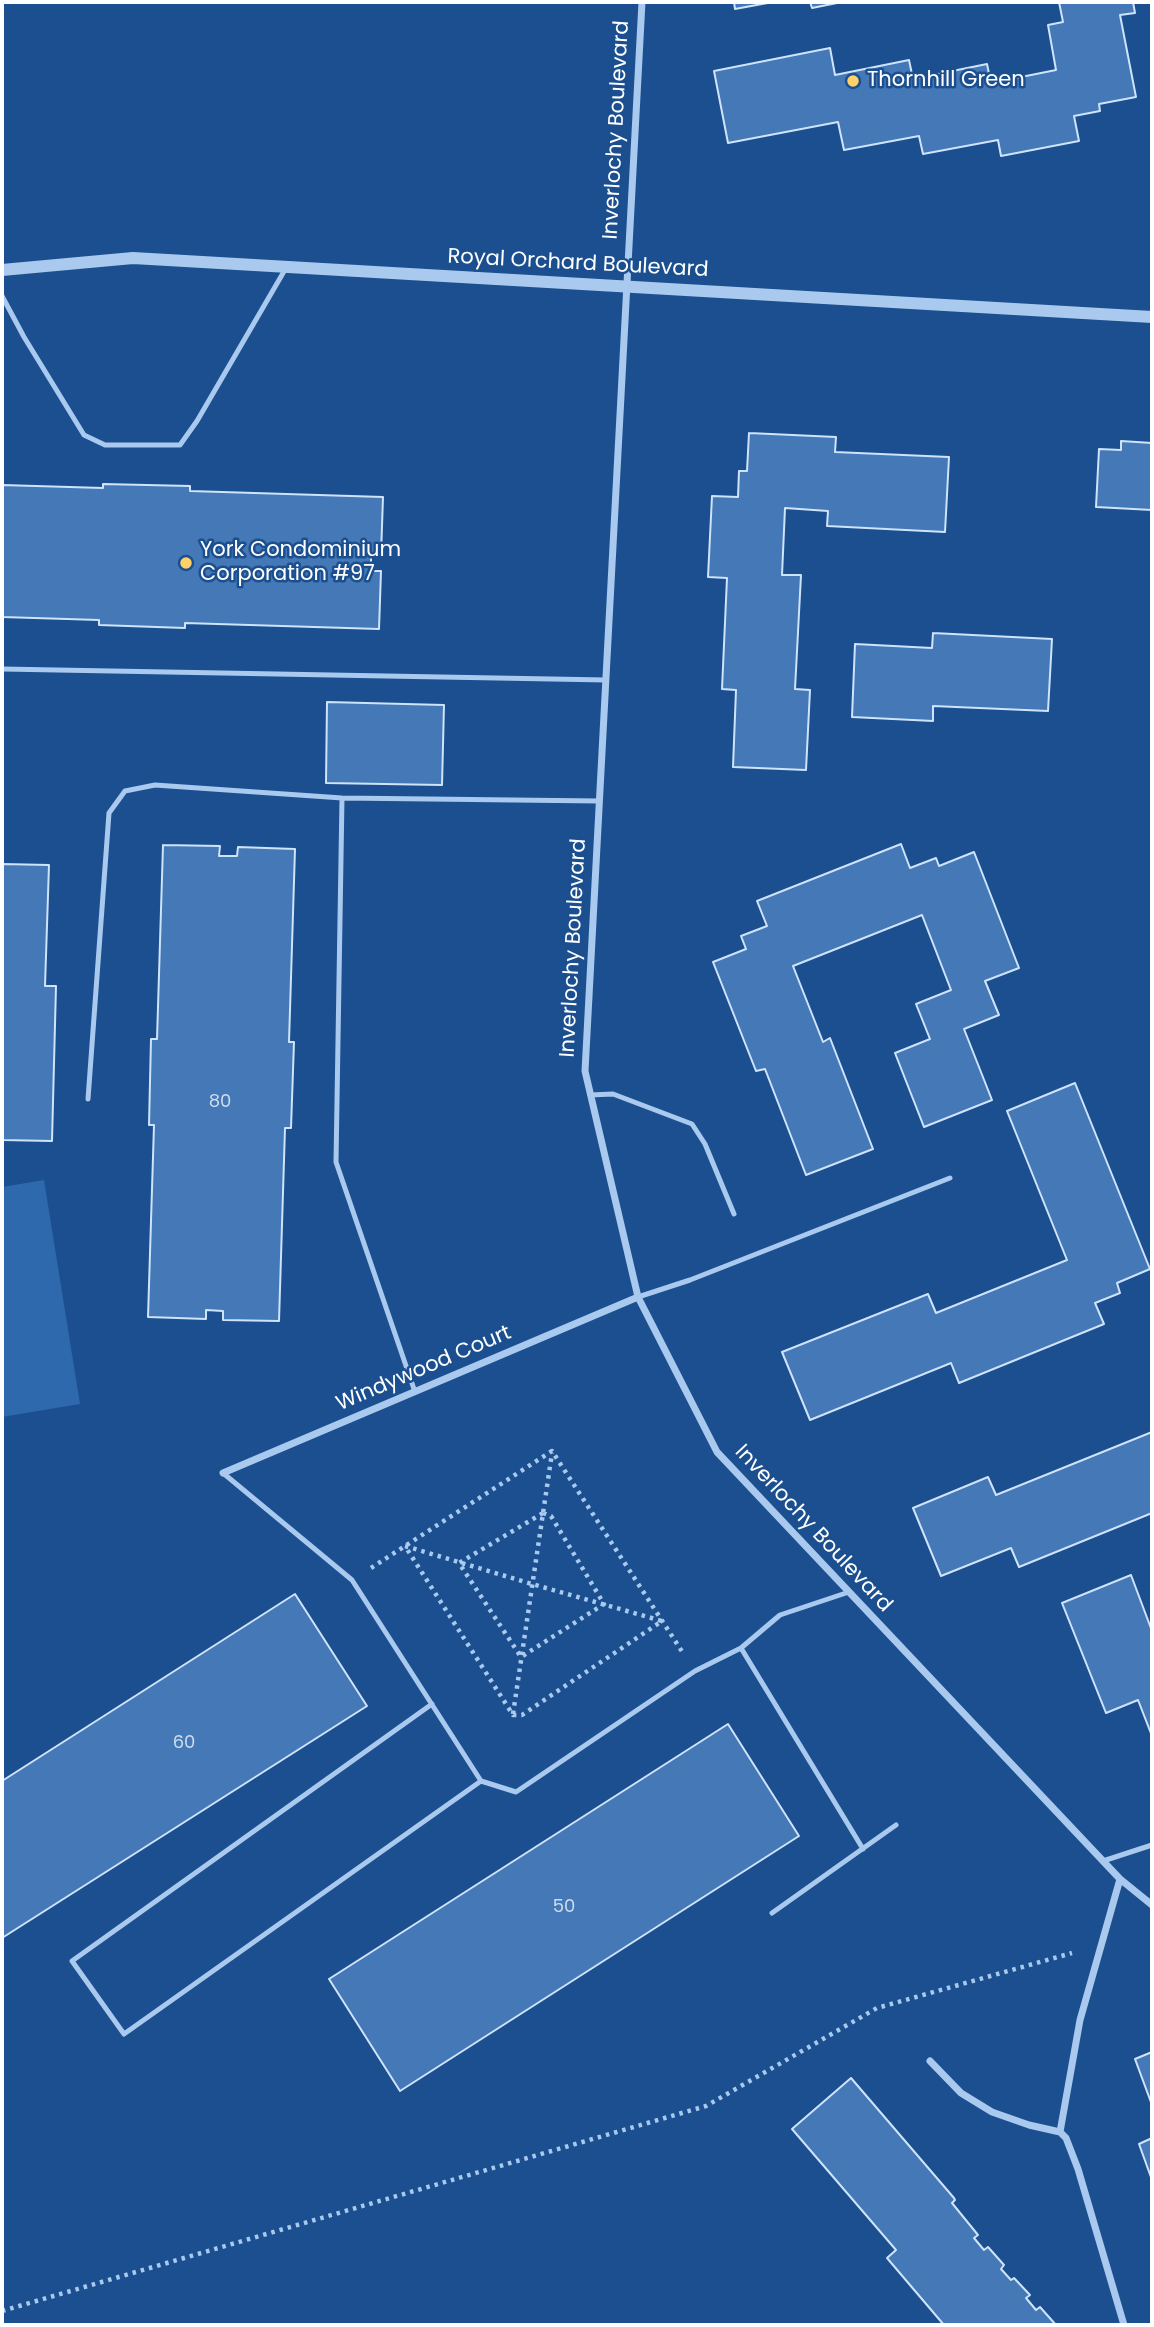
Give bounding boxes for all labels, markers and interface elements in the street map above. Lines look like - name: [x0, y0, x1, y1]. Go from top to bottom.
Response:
- street label: Inverlochy Boulevard: [599, 20, 635, 240]
- place label: Thornhill Green: [867, 68, 1025, 94]
- marker: Thornhill Green: [845, 73, 861, 89]
- street label: Royal Orchard Boulevard: [447, 245, 709, 283]
- place label: York Condominium Corporation #97: [200, 538, 401, 588]
- marker: York Condominium Corporation #97: [178, 555, 194, 571]
- street label: Inverlochy Boulevard: [556, 838, 592, 1058]
- house number: 80: [209, 1091, 231, 1113]
- street label: Windywood Court: [333, 1321, 515, 1417]
- street label: Inverlochy Boulevard: [729, 1440, 897, 1618]
- house number: 60: [173, 1732, 195, 1754]
- house number: 50: [553, 1896, 575, 1918]

